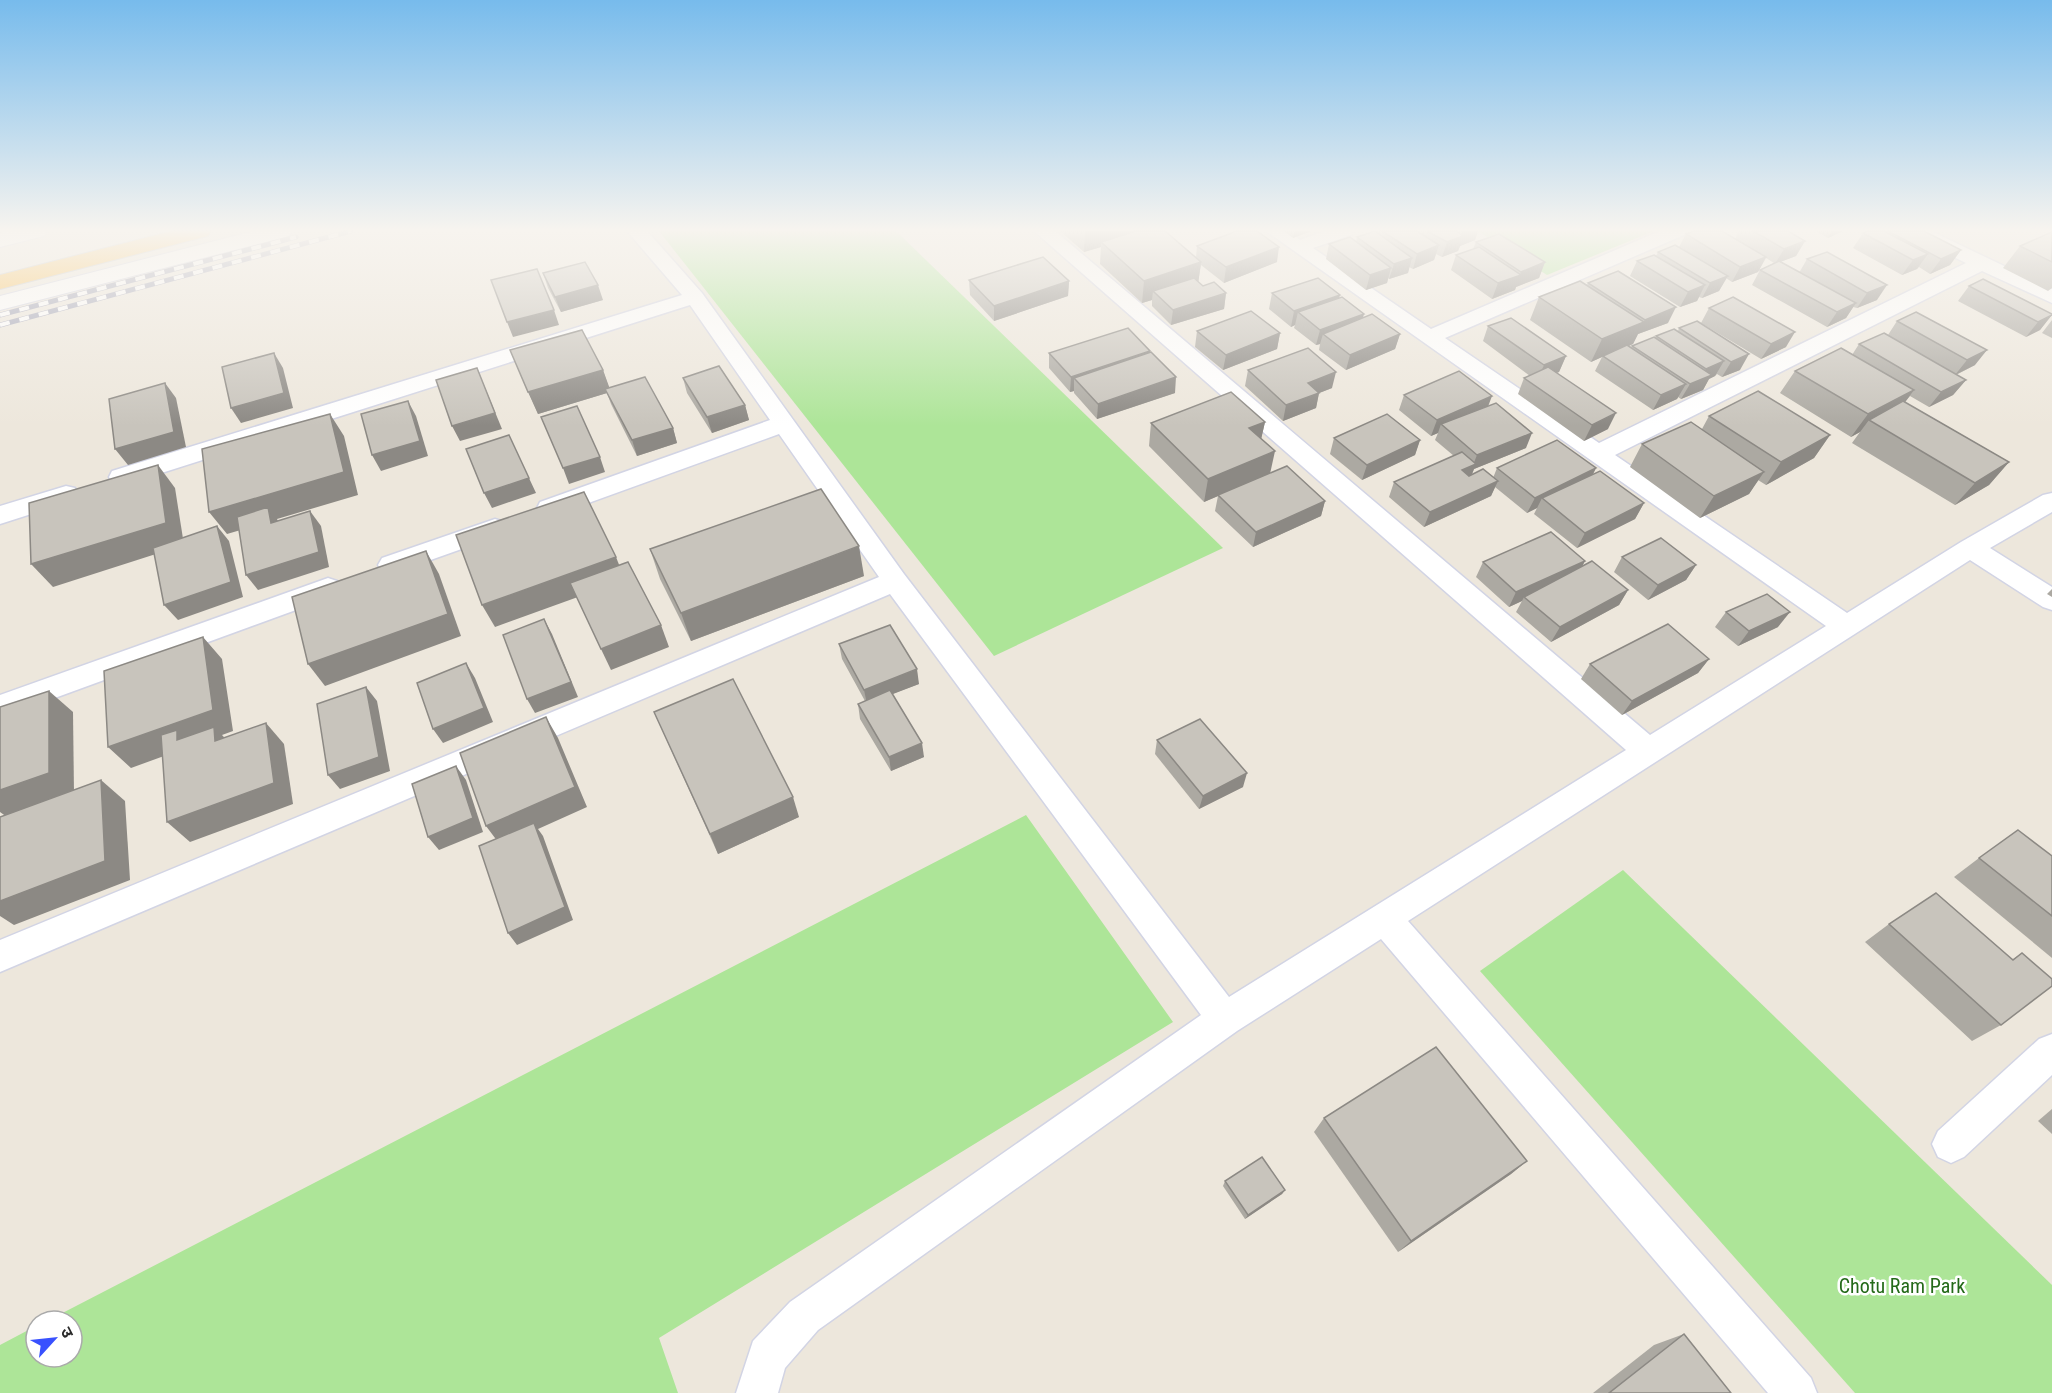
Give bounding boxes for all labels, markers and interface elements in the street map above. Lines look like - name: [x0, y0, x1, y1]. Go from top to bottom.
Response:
- park label: Chotu Ram Park: [1839, 1274, 1965, 1298]
- north arrow: [24, 1309, 84, 1369]
- text: उ: [56, 1324, 78, 1341]

